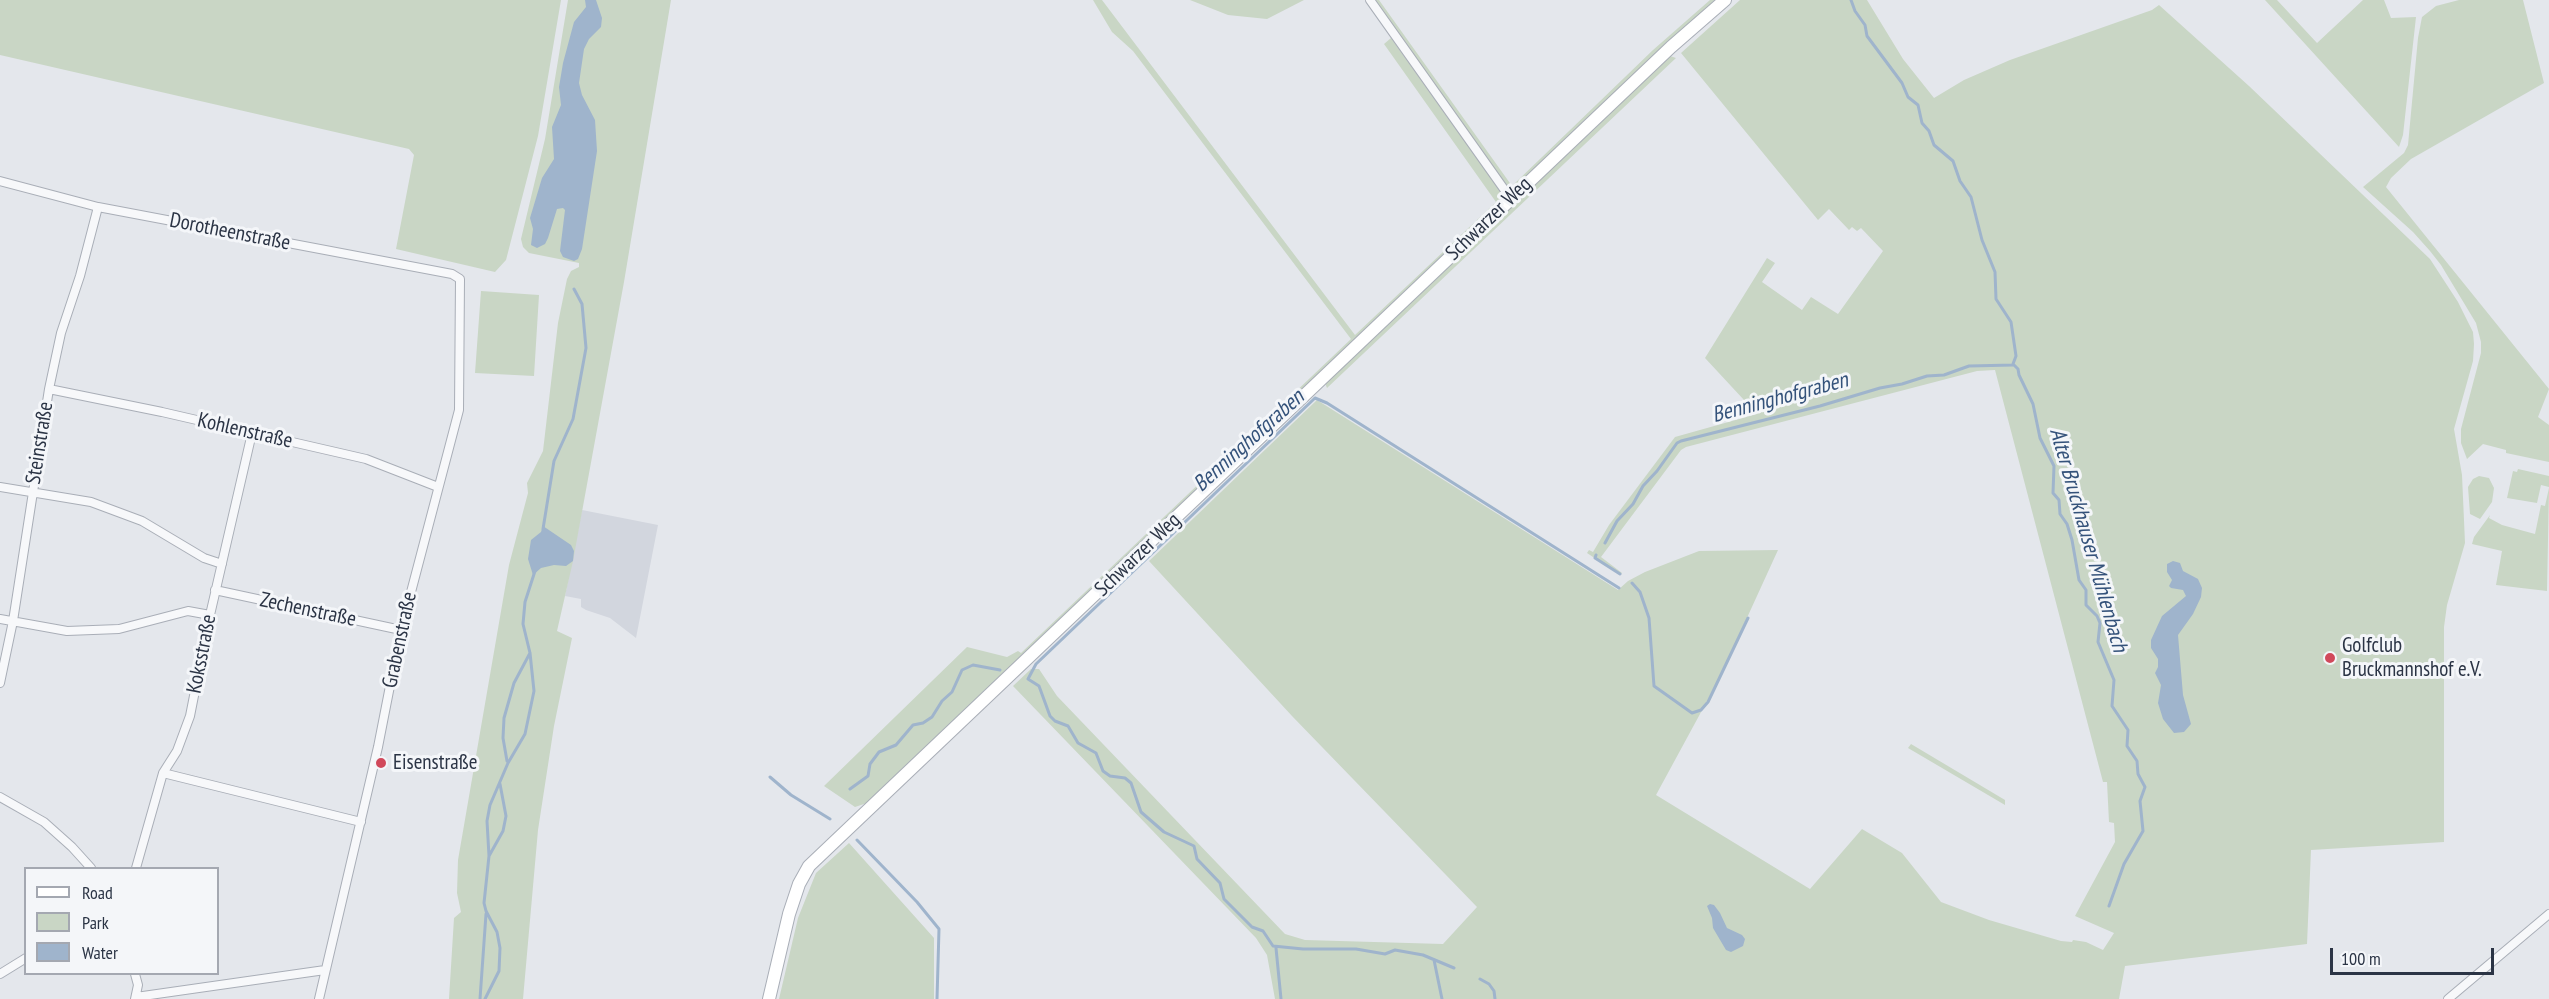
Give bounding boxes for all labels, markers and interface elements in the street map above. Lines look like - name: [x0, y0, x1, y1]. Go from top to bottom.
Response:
- street label: Schwarzer Weg: [1441, 172, 1537, 266]
- street label: Dorotheenstraße: [168, 208, 292, 256]
- water label: Benninghofgraben: [1709, 367, 1851, 429]
- water label: Benninghofgraben: [1188, 384, 1310, 498]
- street label: Steinstraße: [21, 400, 59, 486]
- street label: Kohlenstraße: [195, 408, 295, 454]
- water label: Alter Bruckhauser Mühlenbach: [2043, 425, 2133, 655]
- street label: Schwarzer Weg: [1090, 508, 1186, 602]
- street label: Zechenstraße: [258, 588, 358, 632]
- street label: Grabenstraße: [378, 590, 422, 690]
- street label: Koksstraße: [182, 612, 222, 696]
- place label: Golfclub Bruckmannshof e.V.: [2342, 633, 2482, 683]
- marker: Golfclub Bruckmannshof e.V.: [2323, 651, 2337, 665]
- place label: Eisenstraße: [393, 750, 478, 776]
- marker: Eisenstraße: [374, 756, 388, 770]
- legend: [24, 867, 219, 975]
- text: Road: [82, 881, 113, 904]
- text: Park: [82, 911, 109, 934]
- scale bar: [2333, 936, 2496, 974]
- text: Water: [82, 941, 118, 964]
- text: 100 m: [2341, 947, 2381, 970]

